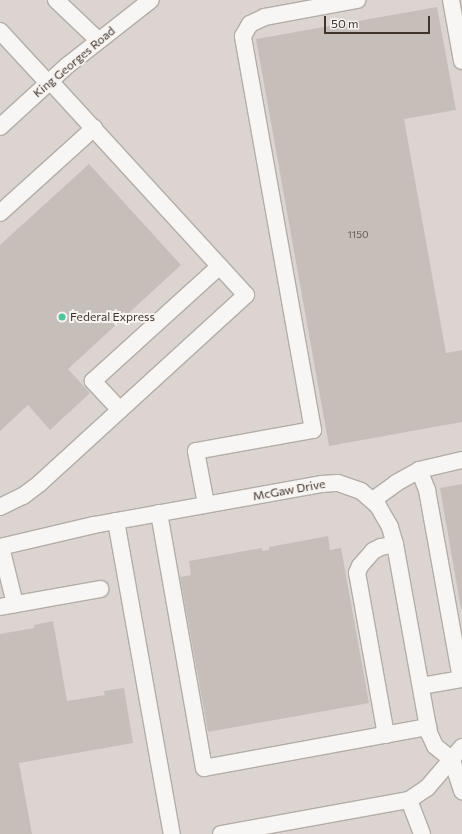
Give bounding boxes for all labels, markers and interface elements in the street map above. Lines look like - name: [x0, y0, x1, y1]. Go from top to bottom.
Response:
- scale bar: [326, 8, 432, 34]
- text: 50 m: [331, 16, 359, 30]
- street label: King Georges Road: [30, 24, 118, 100]
- house number: 1150: [348, 229, 368, 241]
- place label: Federal Express: [70, 310, 155, 324]
- marker: Federal Express: [57, 312, 67, 322]
- street label: McGaw Drive: [252, 477, 326, 503]

